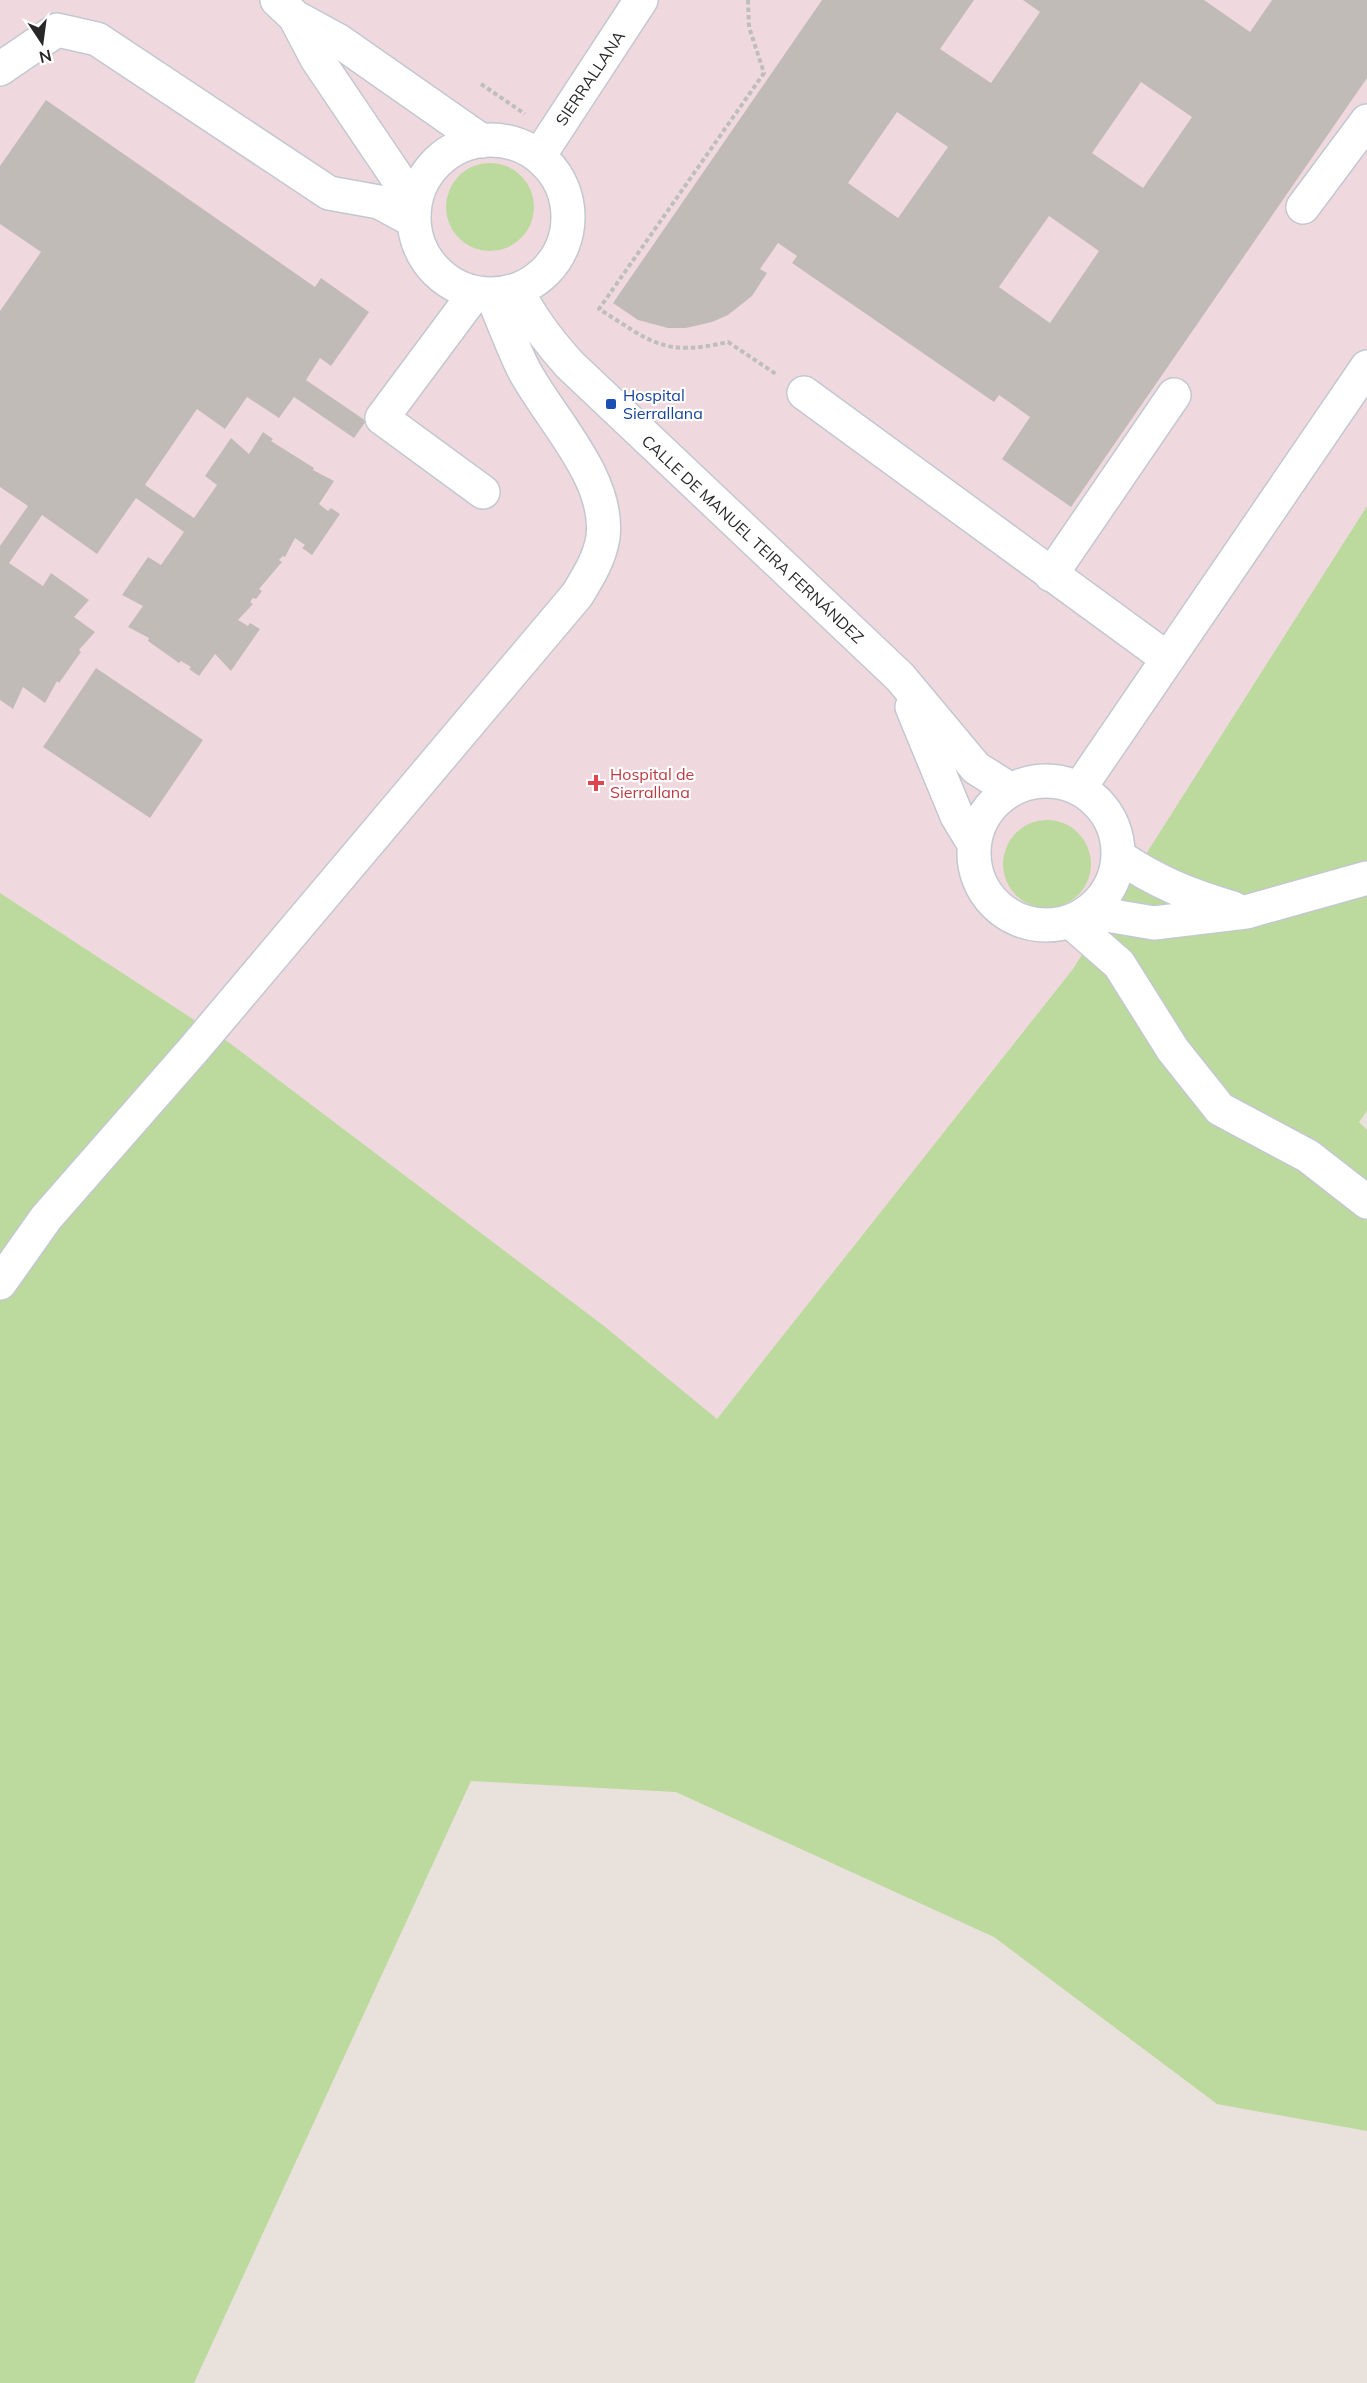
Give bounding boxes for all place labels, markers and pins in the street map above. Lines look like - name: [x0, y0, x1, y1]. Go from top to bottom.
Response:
- place label: Hospital Sierrallana: [623, 385, 703, 423]
- marker: Hospital Sierrallana: [604, 397, 618, 411]
- place label: Hospital de Sierrallana: [610, 764, 694, 802]
- marker: Hospital de Sierrallana: [587, 774, 605, 792]

